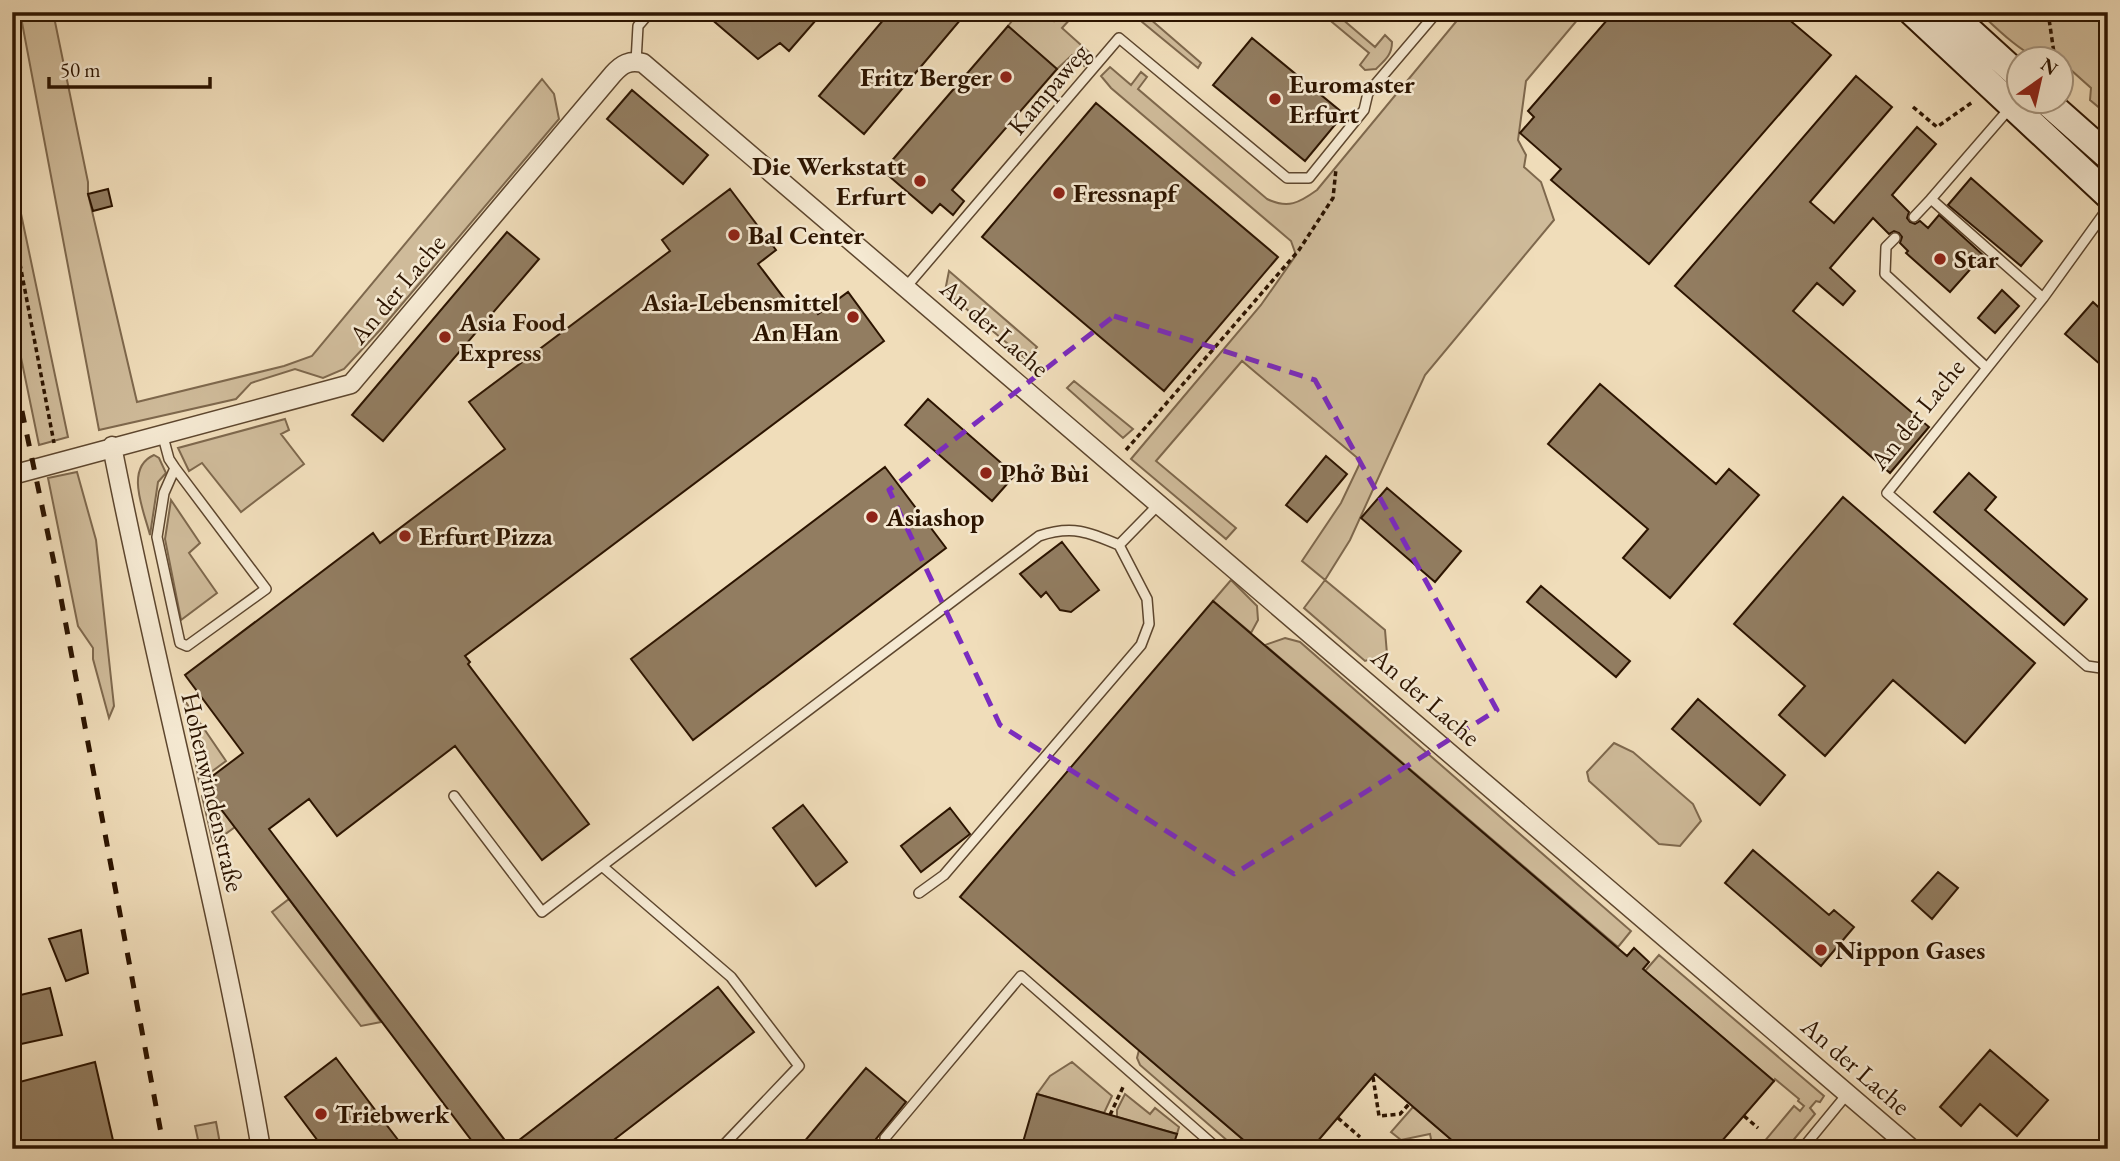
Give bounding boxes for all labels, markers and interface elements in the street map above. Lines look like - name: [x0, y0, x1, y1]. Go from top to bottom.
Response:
- street label: Kampaweg: [1000, 36, 1097, 142]
- scale bar: [49, 46, 210, 90]
- north arrow: [2004, 46, 2074, 116]
- text: N: [2036, 52, 2063, 81]
- text: 50 m: [60, 56, 101, 83]
- place label: Fritz Berger: [860, 60, 992, 94]
- place label: Euromaster Erfurt: [1289, 67, 1415, 131]
- marker: Fritz Berger: [998, 69, 1014, 85]
- marker: Euromaster Erfurt: [1267, 91, 1283, 107]
- place label: Die Werkstatt Erfurt: [752, 149, 906, 213]
- marker: Die Werkstatt Erfurt: [912, 173, 928, 189]
- place label: Fressnapf: [1073, 176, 1180, 210]
- marker: Fressnapf: [1051, 185, 1067, 201]
- place label: Bal Center: [748, 218, 864, 252]
- street label: An der Lache: [340, 227, 453, 352]
- marker: Bal Center: [726, 227, 742, 243]
- place label: Star: [1954, 242, 1999, 276]
- marker: Star: [1932, 251, 1948, 267]
- street label: An der Lache: [933, 271, 1057, 385]
- place label: Asia-Lebensmittel An Han: [641, 285, 839, 349]
- place label: Asia Food Express: [458, 305, 567, 369]
- marker: Asia-Lebensmittel An Han: [845, 309, 861, 325]
- marker: Asia Food Express: [437, 329, 453, 345]
- street label: An der Lache: [1861, 351, 1972, 477]
- place label: Phở Bùi: [1000, 456, 1089, 490]
- marker: Phở Bùi: [978, 465, 994, 481]
- place label: Asiashop: [885, 500, 984, 534]
- marker: Asiashop: [864, 509, 880, 525]
- place label: Erfurt Pizza: [419, 519, 553, 553]
- marker: Erfurt Pizza: [397, 528, 413, 544]
- street label: An der Lache: [1364, 640, 1488, 754]
- street label: Hohenwindenstraße: [173, 689, 253, 895]
- place label: Nippon Gases: [1835, 933, 1985, 967]
- marker: Nippon Gases: [1813, 942, 1829, 958]
- street label: An der Lache: [1794, 1009, 1918, 1123]
- place label: Triebwerk: [335, 1097, 450, 1131]
- marker: Triebwerk: [313, 1106, 329, 1122]

